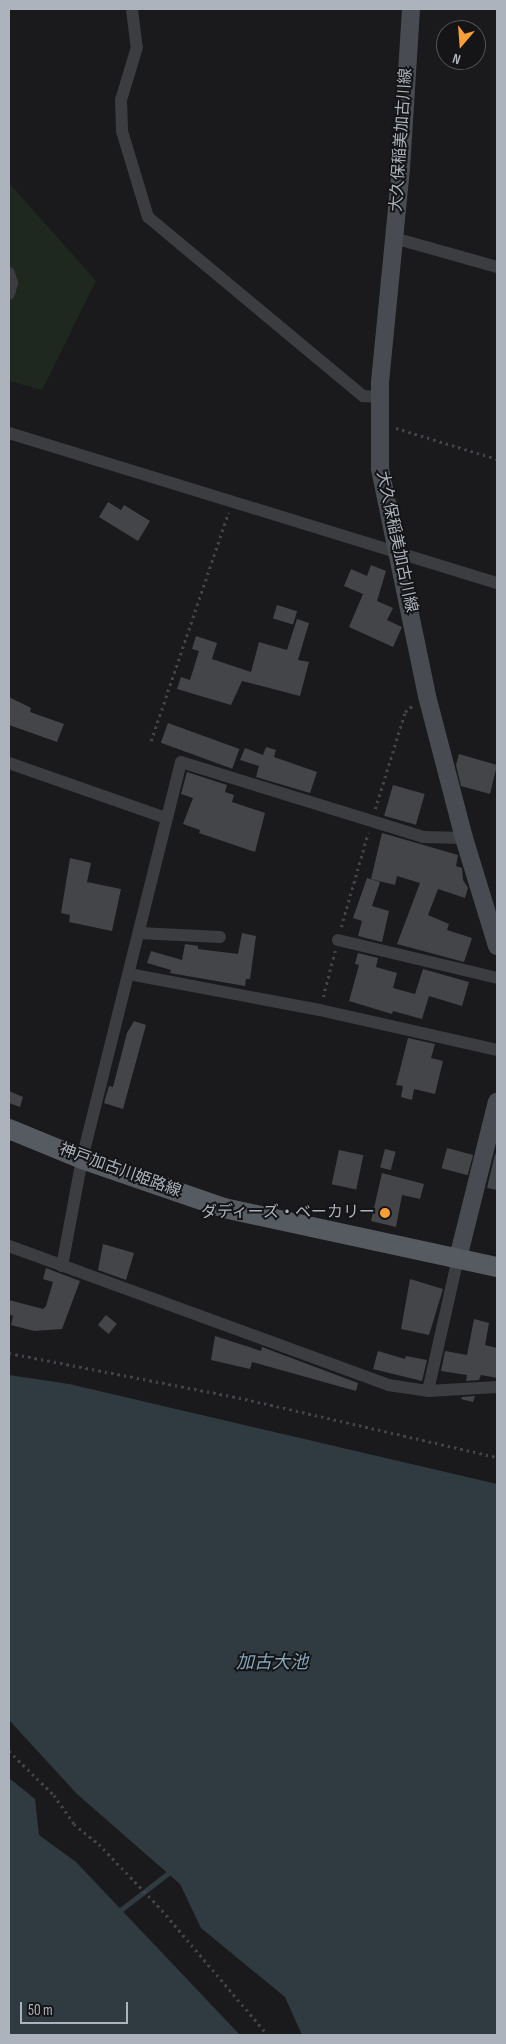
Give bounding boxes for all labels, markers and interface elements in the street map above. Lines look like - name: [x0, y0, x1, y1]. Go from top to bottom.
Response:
- north arrow: [436, 20, 486, 70]
- text: N: [450, 50, 463, 68]
- street label: 大久保稲美加古川線: [387, 68, 417, 212]
- street label: 大久保稲美加古川線: [372, 470, 420, 614]
- street label: 神戸加古川姫路線: [57, 1140, 183, 1202]
- place label: ダディーズ・ベーカリー: [199, 1203, 375, 1223]
- marker: ダディーズ・ベーカリー: [379, 1207, 391, 1219]
- water label: 加古大池: [236, 1652, 308, 1674]
- scale bar: [22, 1992, 130, 2024]
- text: 50 m: [28, 2001, 53, 2020]

